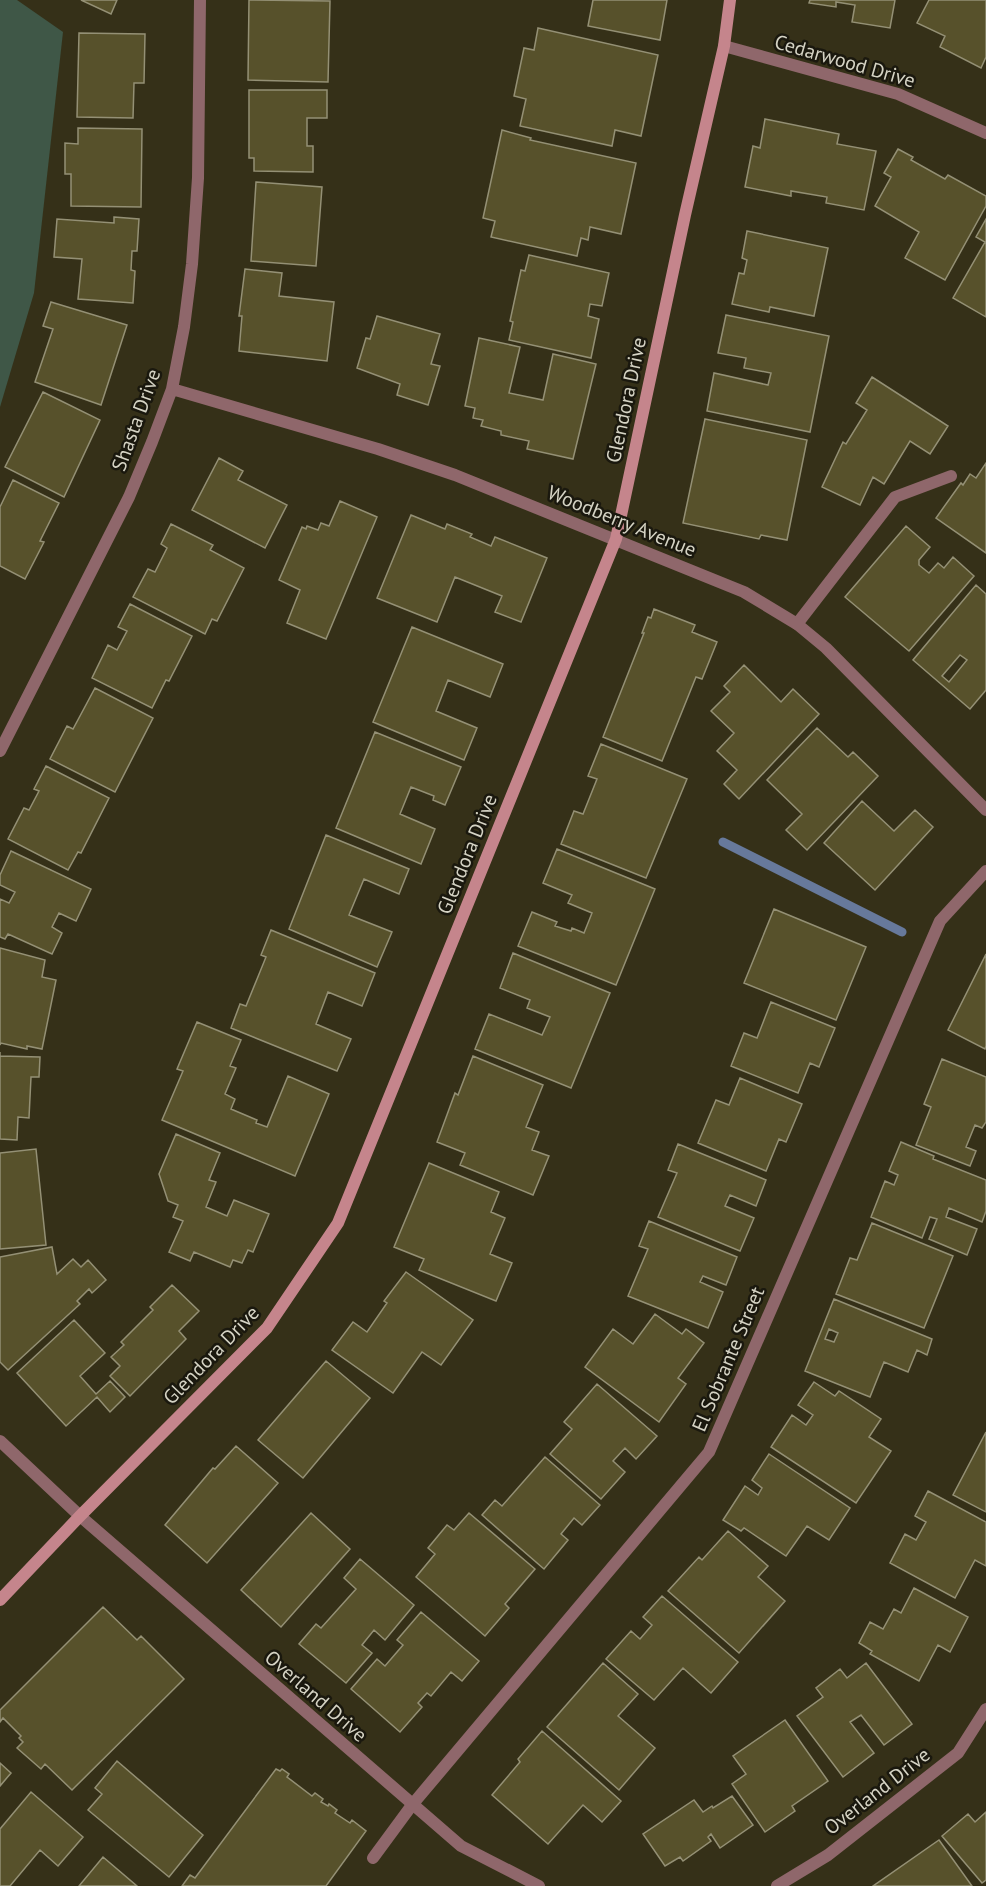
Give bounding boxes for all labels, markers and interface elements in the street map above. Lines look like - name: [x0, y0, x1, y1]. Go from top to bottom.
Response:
- street label: Cedarwood Drive: [772, 28, 918, 94]
- street label: Glendora Drive: [600, 335, 652, 465]
- street label: Shasta Drive: [106, 365, 166, 475]
- street label: Woodberry Avenue: [544, 479, 700, 563]
- street label: Glendora Drive: [431, 790, 503, 918]
- street label: El Sobrante Street: [686, 1282, 770, 1435]
- street label: Glendora Drive: [157, 1300, 265, 1410]
- street label: Overland Drive: [259, 1644, 373, 1748]
- street label: Overland Drive: [819, 1742, 935, 1840]

